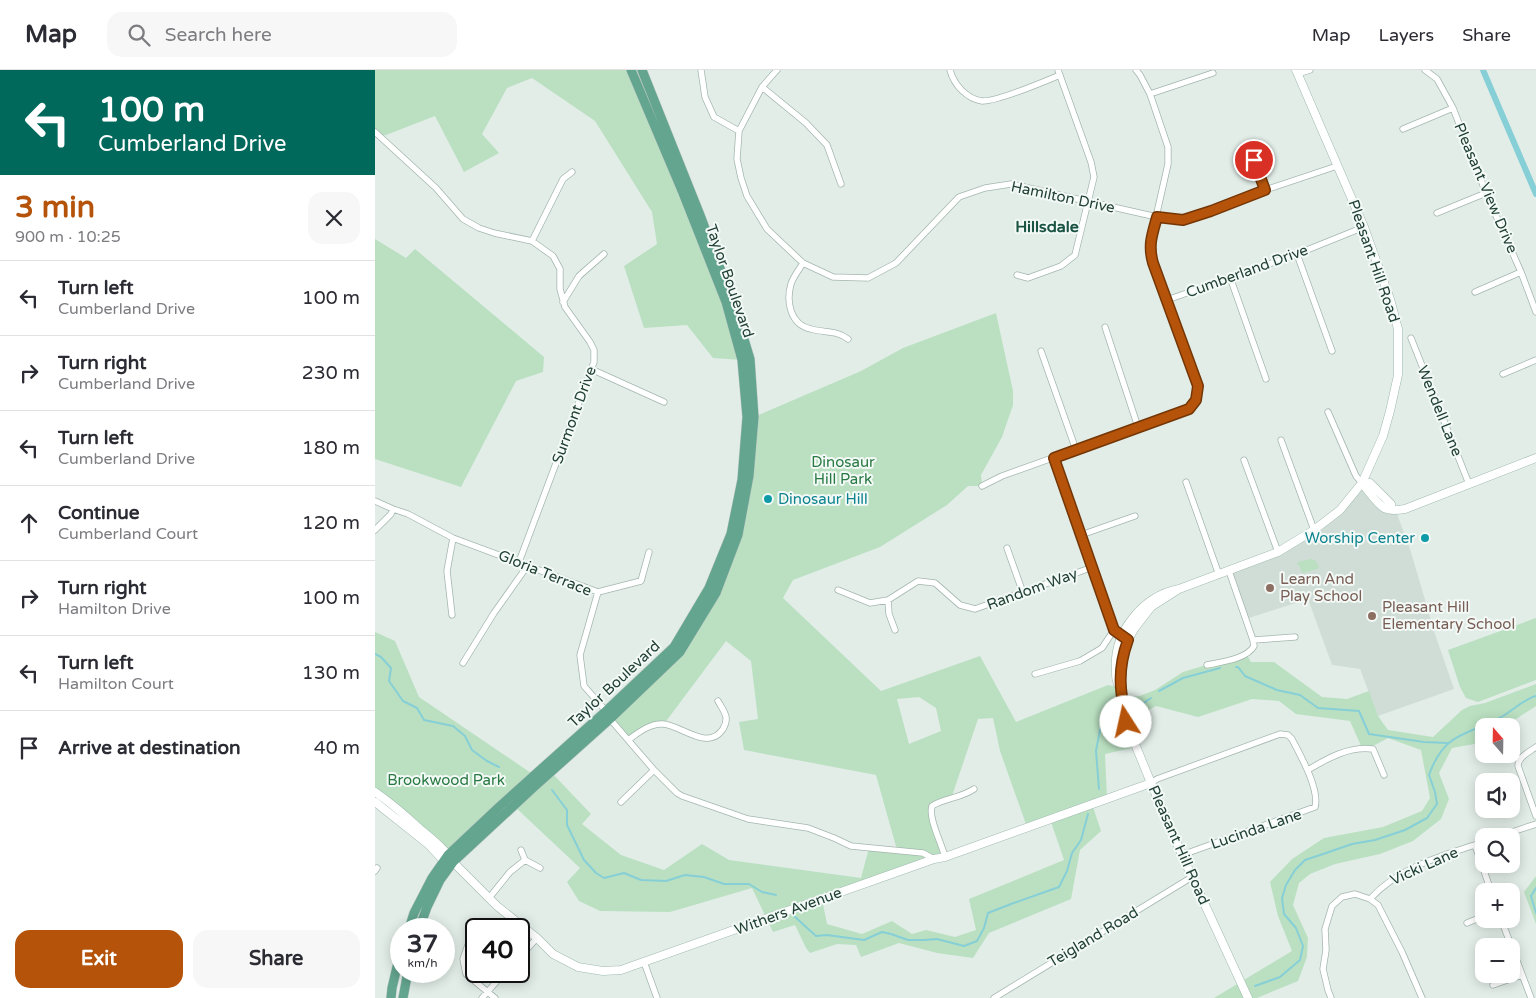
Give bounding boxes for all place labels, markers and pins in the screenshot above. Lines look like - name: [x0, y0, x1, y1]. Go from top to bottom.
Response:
- pin: [1233, 139, 1275, 181]
- place label: Dinosaur Hill: [778, 490, 868, 508]
- marker: Dinosaur Hill: [762, 493, 774, 505]
- place label: Worship Center: [1305, 529, 1415, 547]
- marker: Worship Center: [1419, 532, 1431, 544]
- place label: Learn And Play School: [1280, 570, 1362, 605]
- marker: Learn And Play School: [1264, 582, 1276, 594]
- place label: Pleasant Hill Elementary School: [1382, 598, 1515, 633]
- marker: Pleasant Hill Elementary School: [1366, 610, 1378, 622]

